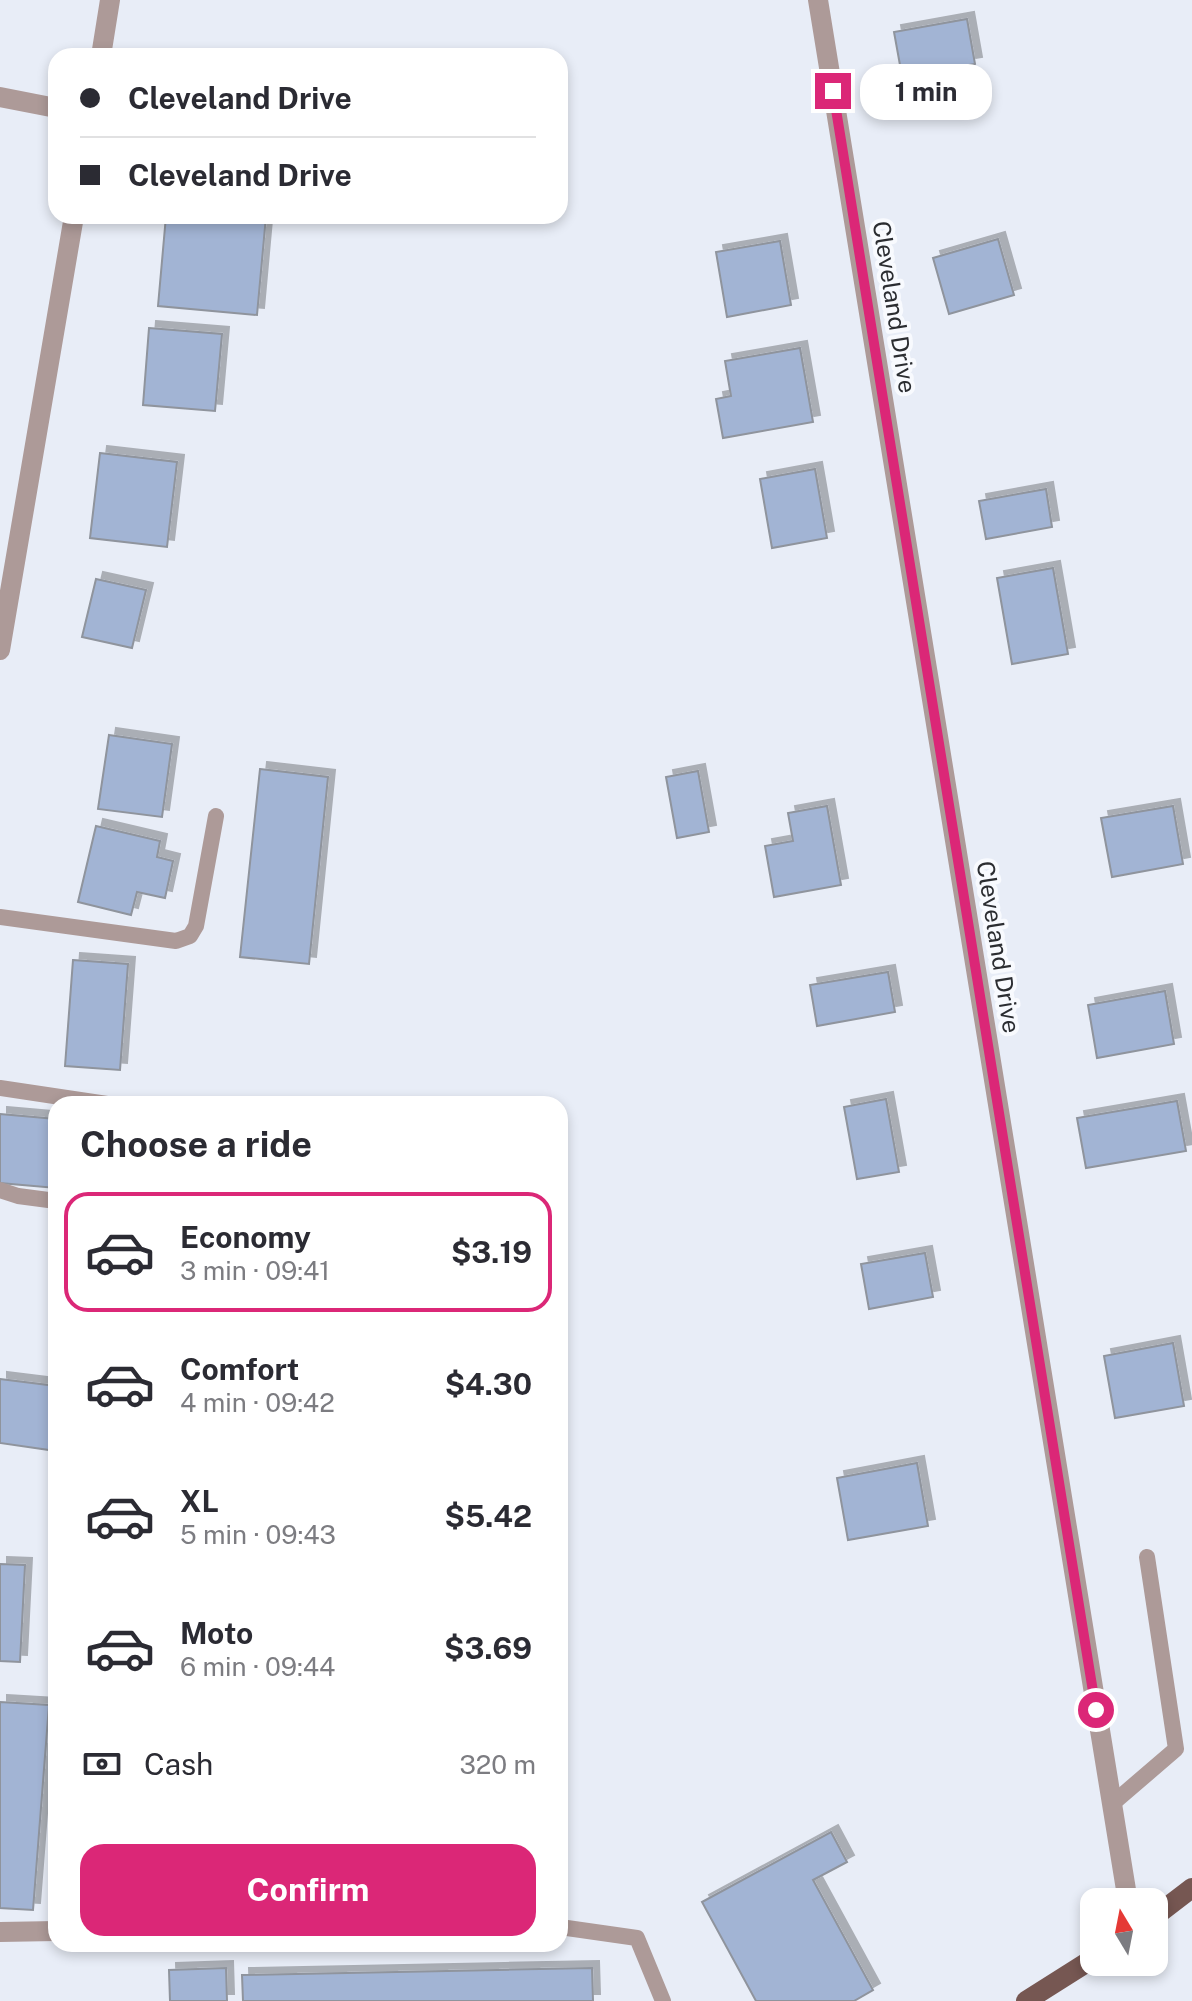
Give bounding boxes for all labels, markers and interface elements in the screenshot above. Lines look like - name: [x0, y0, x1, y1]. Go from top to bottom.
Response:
- callout: 1 min: [861, 63, 993, 119]
- route end: [815, 73, 851, 109]
- text: 1 min: [895, 76, 957, 107]
- text: Cleveland Drive: [128, 80, 352, 116]
- text: Cleveland Drive: [128, 157, 352, 193]
- street label: Cleveland Drive: [868, 219, 922, 395]
- street label: Cleveland Drive: [972, 859, 1026, 1035]
- text: Choose a ride: [80, 1123, 312, 1165]
- icon: car: [84, 1216, 156, 1288]
- text: Economy: [180, 1219, 311, 1255]
- text: $3.19: [451, 1234, 532, 1270]
- text: 3 min · 09:41: [180, 1255, 330, 1286]
- icon: car: [84, 1348, 156, 1420]
- text: Comfort: [180, 1351, 299, 1387]
- text: $4.30: [445, 1366, 532, 1402]
- text: 4 min · 09:42: [180, 1387, 335, 1418]
- icon: car: [84, 1480, 156, 1552]
- text: XL: [180, 1483, 219, 1519]
- text: $5.42: [445, 1498, 532, 1534]
- text: 5 min · 09:43: [180, 1519, 336, 1550]
- icon: car: [84, 1612, 156, 1684]
- text: Moto: [180, 1615, 253, 1651]
- text: $3.69: [444, 1630, 532, 1666]
- text: 6 min · 09:44: [180, 1651, 335, 1682]
- route start: [1078, 1692, 1114, 1728]
- icon: cash: [80, 1742, 124, 1786]
- text: Cash: [144, 1746, 213, 1782]
- text: 320 m: [459, 1749, 536, 1780]
- button: Confirm: [80, 1844, 536, 1936]
- north arrow: [1080, 1888, 1168, 1976]
- map controls: [1080, 1888, 1168, 1976]

